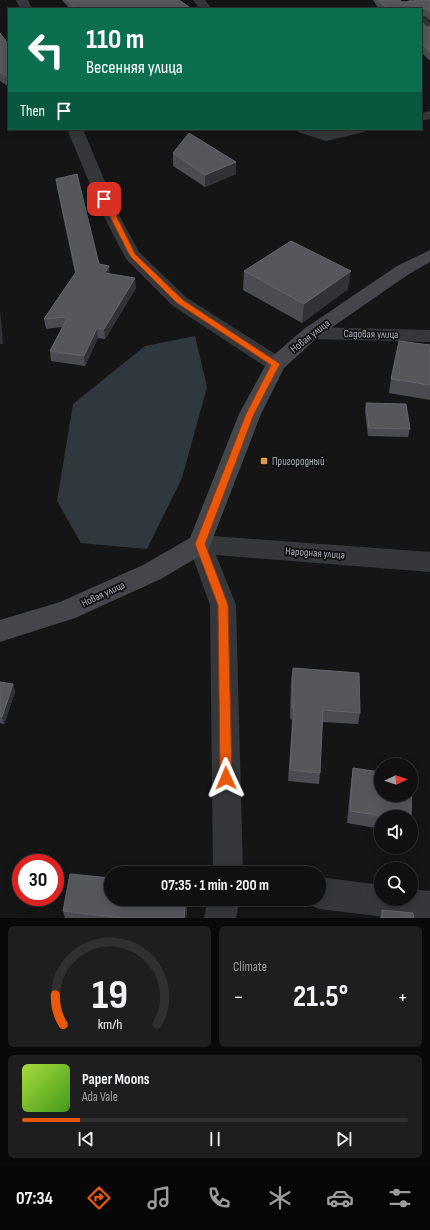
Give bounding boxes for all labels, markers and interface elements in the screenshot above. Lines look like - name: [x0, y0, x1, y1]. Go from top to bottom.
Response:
- text: 110 m: [86, 23, 144, 56]
- icon: left: [20, 24, 72, 76]
- text: Весенняя улица: [86, 57, 183, 78]
- icon: arrive: [53, 100, 75, 122]
- text: Then: [20, 102, 45, 121]
- pin: [87, 182, 121, 216]
- icon: arrive: [93, 188, 115, 210]
- street label: Новая улица: [288, 317, 332, 355]
- street label: Садовая улица: [343, 327, 399, 341]
- place label: Пригородный: [272, 455, 325, 468]
- marker: Пригородный: [259, 456, 269, 466]
- street label: Народная улица: [285, 544, 345, 562]
- street label: Новая улица: [79, 578, 127, 610]
- position arrow: [205, 757, 247, 799]
- north arrow: [374, 758, 418, 802]
- map controls: [374, 758, 418, 906]
- button: sound: [374, 810, 418, 854]
- speed limit sign: 30: [12, 854, 64, 906]
- button: search: [374, 862, 418, 906]
- text: 07:35 · 1 min · 200 m: [161, 876, 269, 895]
- text: Climate: [233, 959, 267, 975]
- text: 19: [91, 970, 128, 1019]
- text: 21.5°: [293, 979, 348, 1015]
- text: −: [233, 984, 244, 1011]
- text: +: [397, 984, 408, 1011]
- text: km/h: [97, 1015, 122, 1032]
- text: Paper Moons: [82, 1070, 150, 1089]
- text: Ada Vale: [82, 1089, 118, 1105]
- icon: previous: [75, 1128, 97, 1150]
- icon: pause: [204, 1128, 226, 1150]
- icon: next: [333, 1128, 355, 1150]
- icon: directions: [85, 1184, 113, 1212]
- icon: music: [145, 1184, 173, 1212]
- icon: phone: [205, 1184, 233, 1212]
- icon: climate: [266, 1184, 294, 1212]
- icon: car: [326, 1184, 354, 1212]
- icon: filters: [386, 1184, 414, 1212]
- text: 07:34: [16, 1188, 53, 1209]

